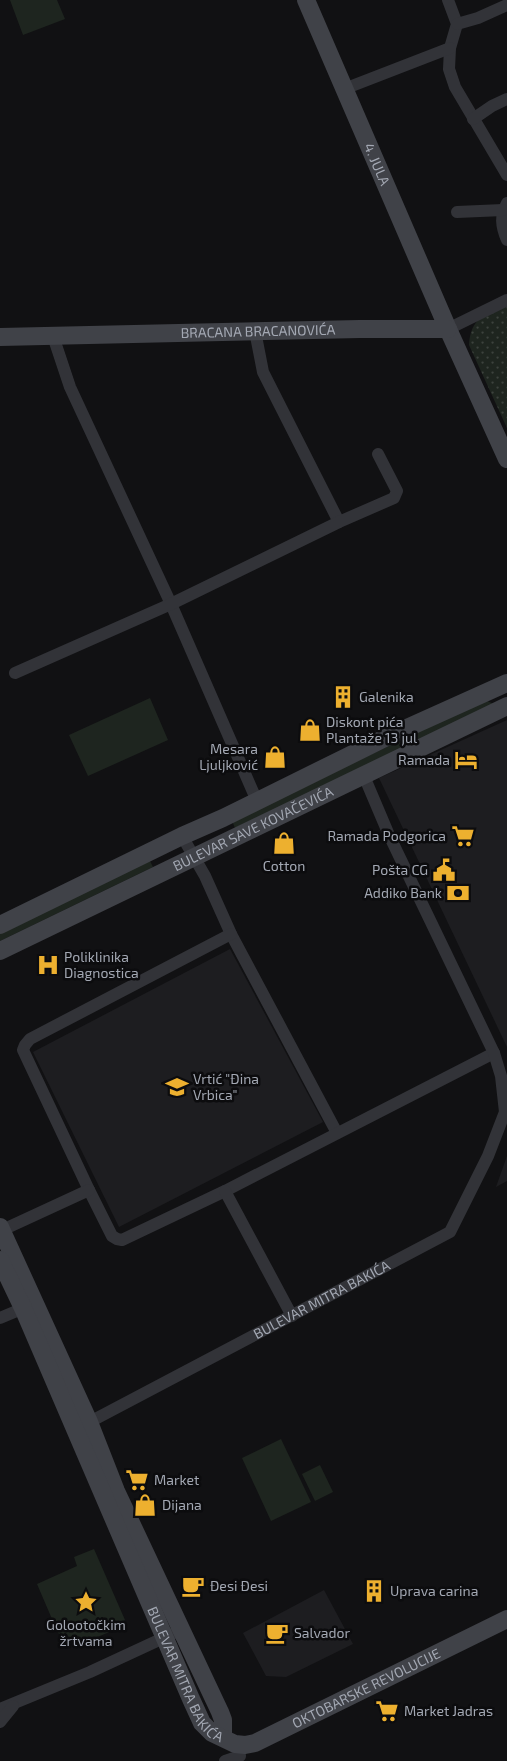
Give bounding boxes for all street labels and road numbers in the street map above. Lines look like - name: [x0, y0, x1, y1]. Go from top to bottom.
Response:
- street label: 4. JULA: [361, 140, 394, 188]
- street label: BRACANA BRACANOVIĆA: [180, 321, 336, 341]
- street label: BULEVAR SAVE KOVAČEVIĆA: [170, 782, 336, 874]
- street label: BULEVAR MITRA BAKIĆA: [250, 1256, 393, 1342]
- street label: BULEVAR MITRA BAKIĆA: [144, 1604, 227, 1745]
- street label: OKTOBARSKE REVOLUCIJE: [289, 1644, 443, 1731]

